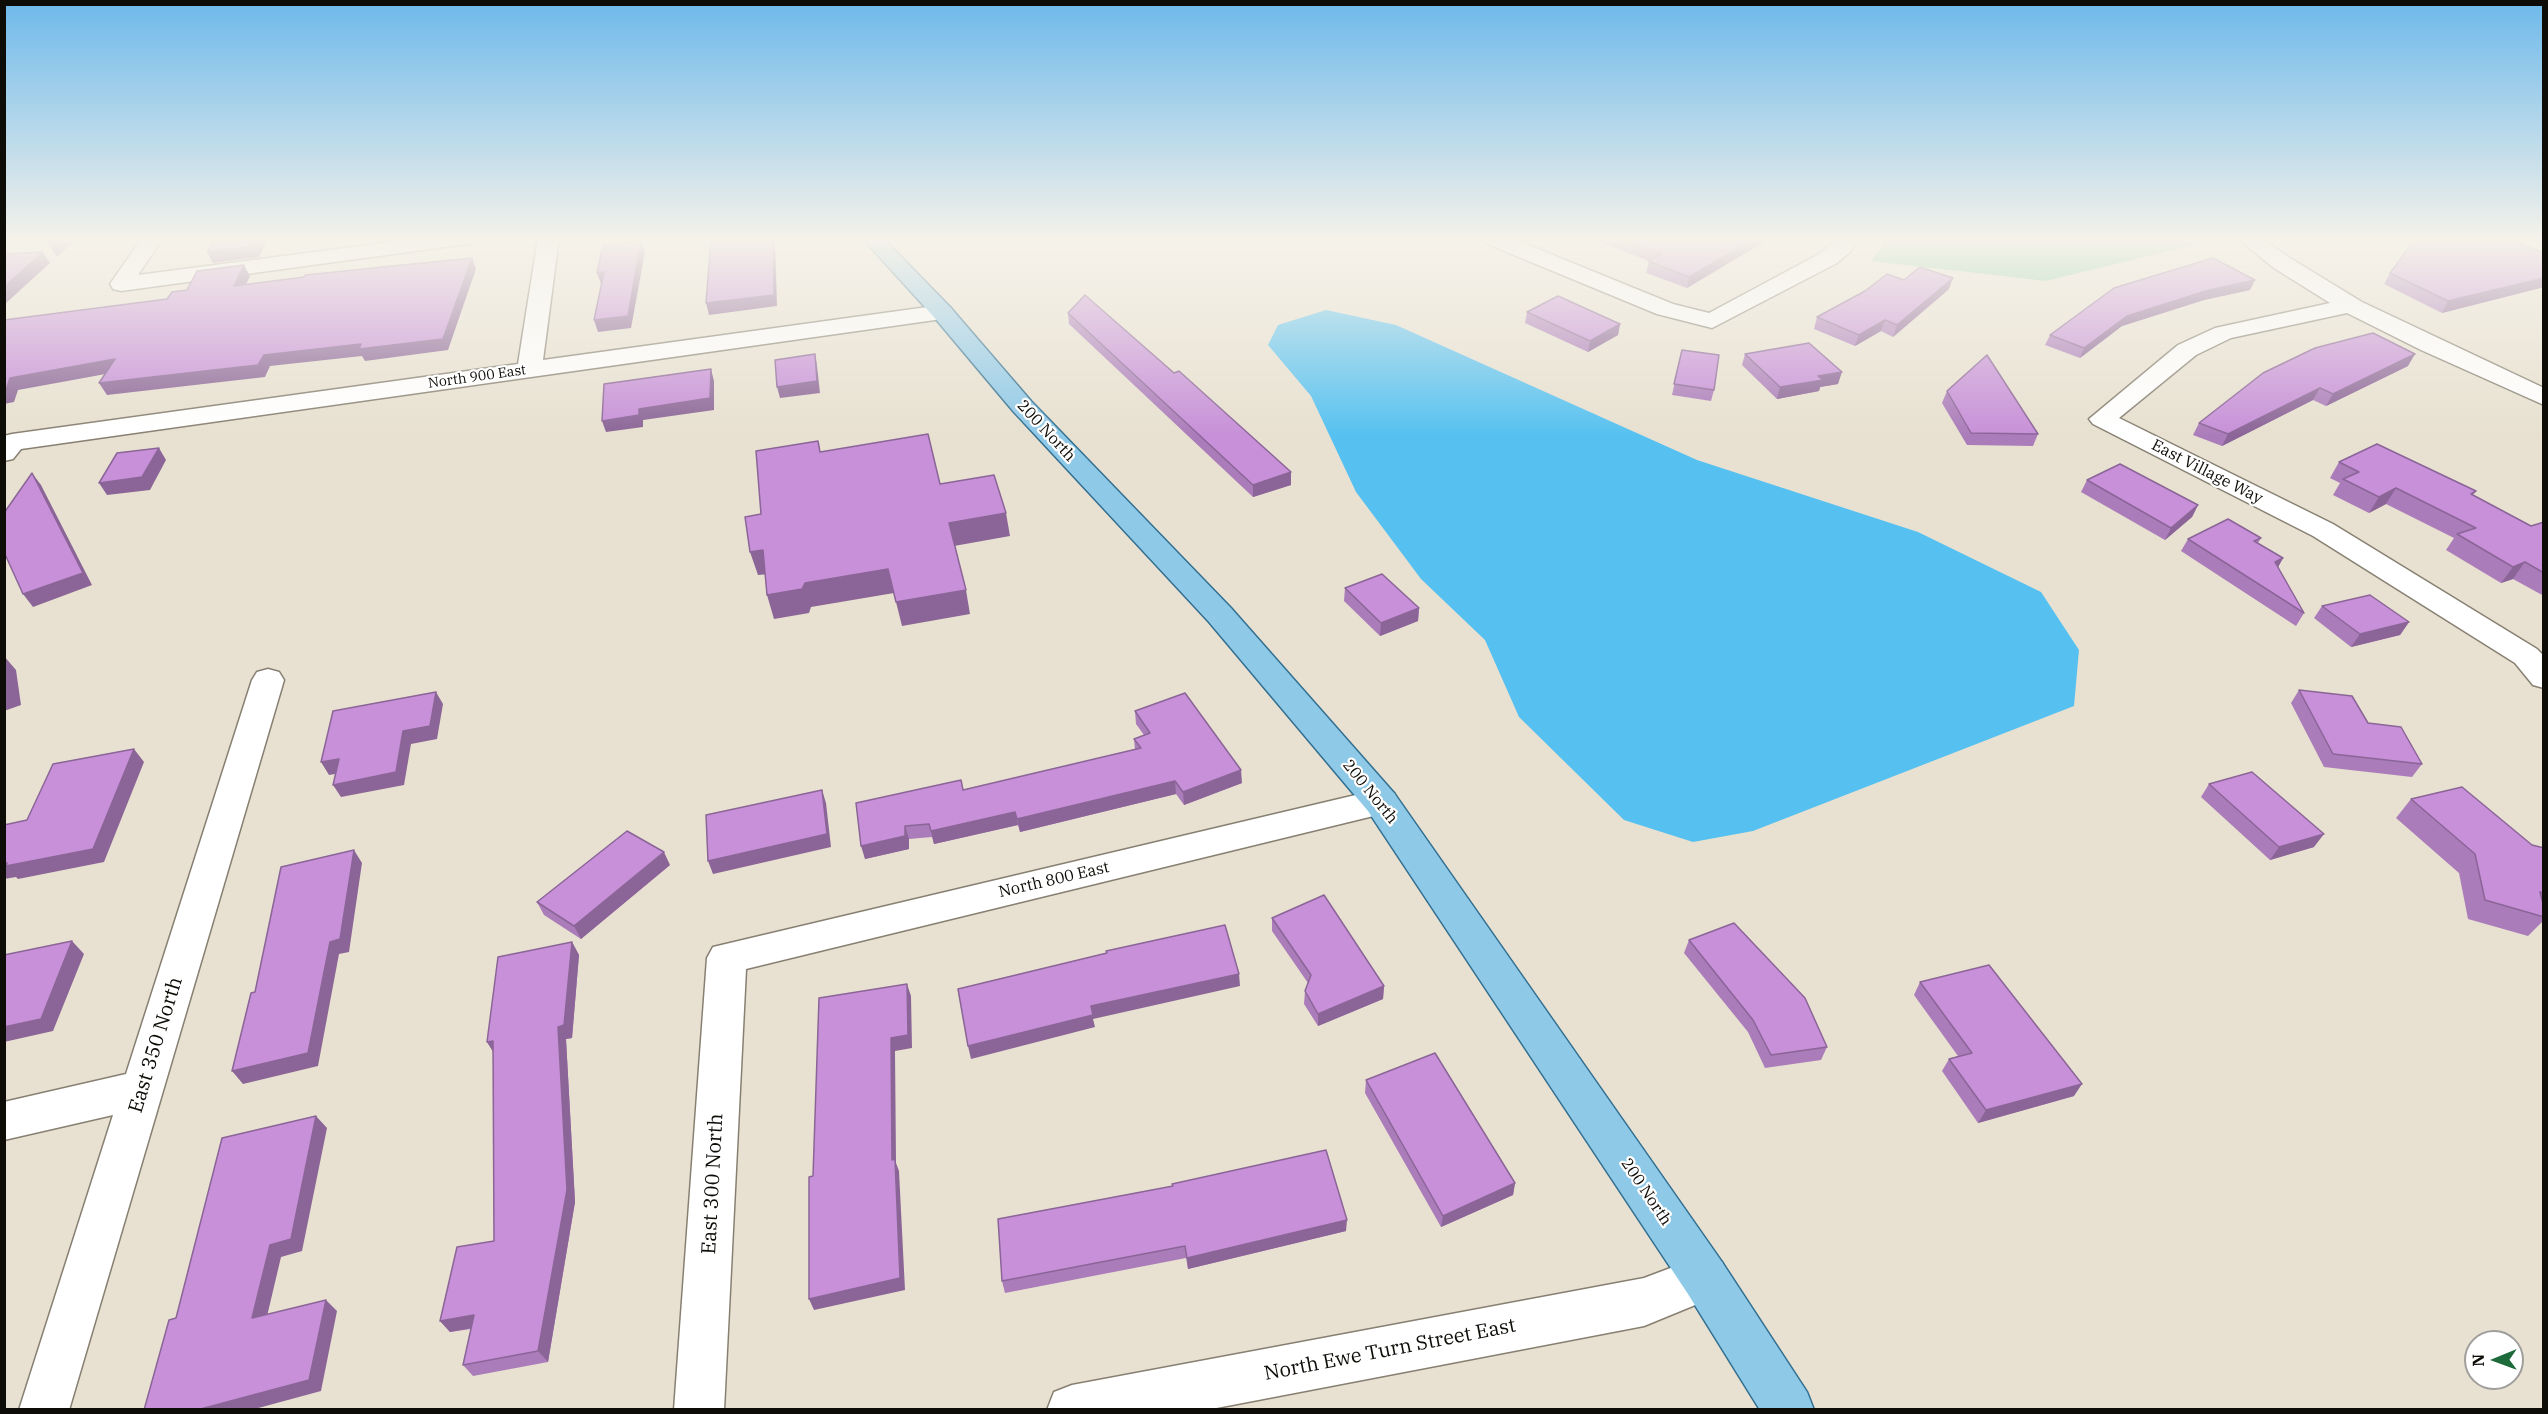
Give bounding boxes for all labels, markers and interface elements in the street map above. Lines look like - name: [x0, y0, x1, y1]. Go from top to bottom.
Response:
- street label: North 900 East: [427, 362, 527, 392]
- street label: 200 North: [1013, 396, 1079, 466]
- street label: East Village Way: [2148, 436, 2266, 508]
- street label: 200 North: [1338, 756, 1402, 828]
- street label: North 800 East: [997, 858, 1111, 902]
- street label: East 350 North: [124, 974, 188, 1116]
- street label: East 300 North: [697, 1113, 729, 1255]
- street label: 200 North: [1617, 1155, 1675, 1229]
- street label: North Ewe Turn Street East: [1262, 1314, 1518, 1386]
- north arrow: [2464, 1330, 2524, 1390]
- text: N: [2468, 1354, 2488, 1367]

